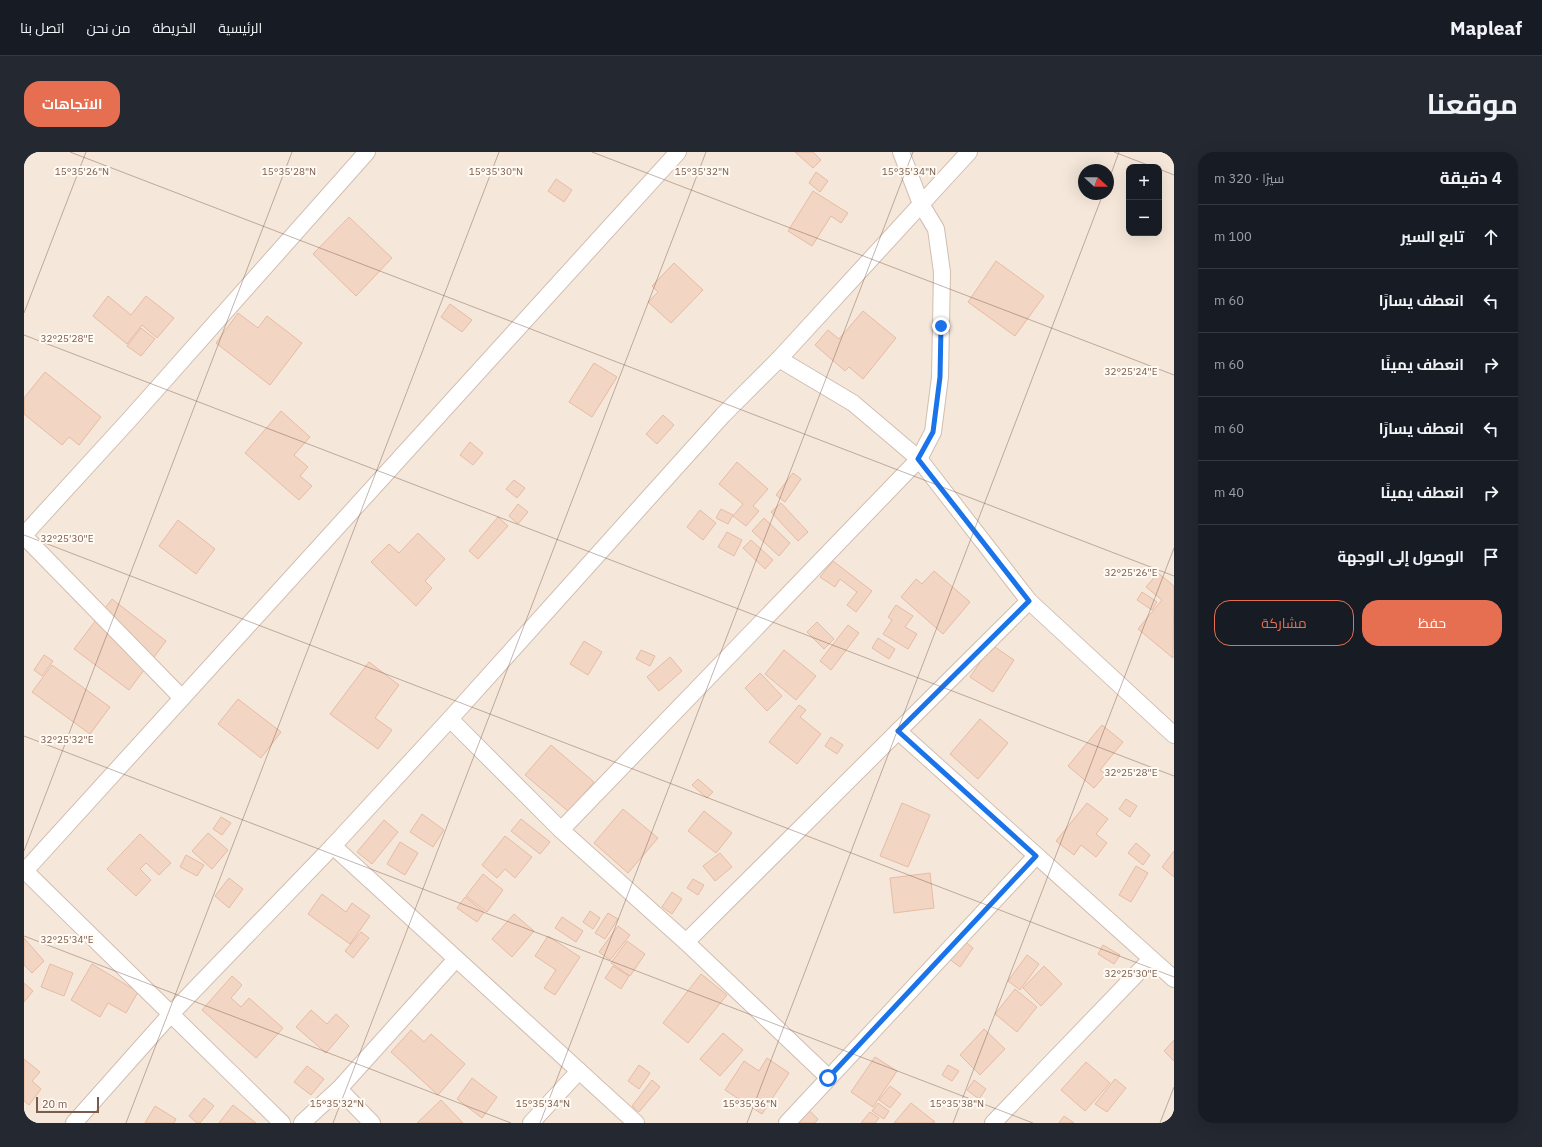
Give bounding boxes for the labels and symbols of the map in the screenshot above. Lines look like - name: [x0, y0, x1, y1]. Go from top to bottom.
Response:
- north arrow: [1078, 164, 1114, 200]
- text: 15°35'26"N: [55, 165, 109, 178]
- text: 15°35'28"N: [262, 165, 316, 178]
- text: 15°35'30"N: [469, 165, 523, 178]
- text: 15°35'32"N: [675, 165, 729, 178]
- text: 15°35'34"N: [882, 165, 936, 178]
- route end: [932, 317, 950, 335]
- text: 32°25'28"E: [40, 332, 94, 345]
- text: 32°25'24"E: [1104, 365, 1158, 378]
- text: 32°25'30"E: [40, 532, 94, 545]
- text: 32°25'26"E: [1104, 566, 1158, 579]
- text: 32°25'32"E: [40, 733, 94, 746]
- text: 32°25'28"E: [1104, 766, 1158, 779]
- text: 32°25'34"E: [40, 933, 94, 946]
- text: 32°25'30"E: [1104, 967, 1158, 980]
- route start: [819, 1069, 837, 1087]
- scale bar: [36, 1095, 99, 1114]
- text: 15°35'32"N: [310, 1097, 364, 1110]
- text: 15°35'34"N: [516, 1097, 570, 1110]
- text: 15°35'36"N: [723, 1097, 777, 1110]
- text: 15°35'38"N: [930, 1097, 984, 1110]

